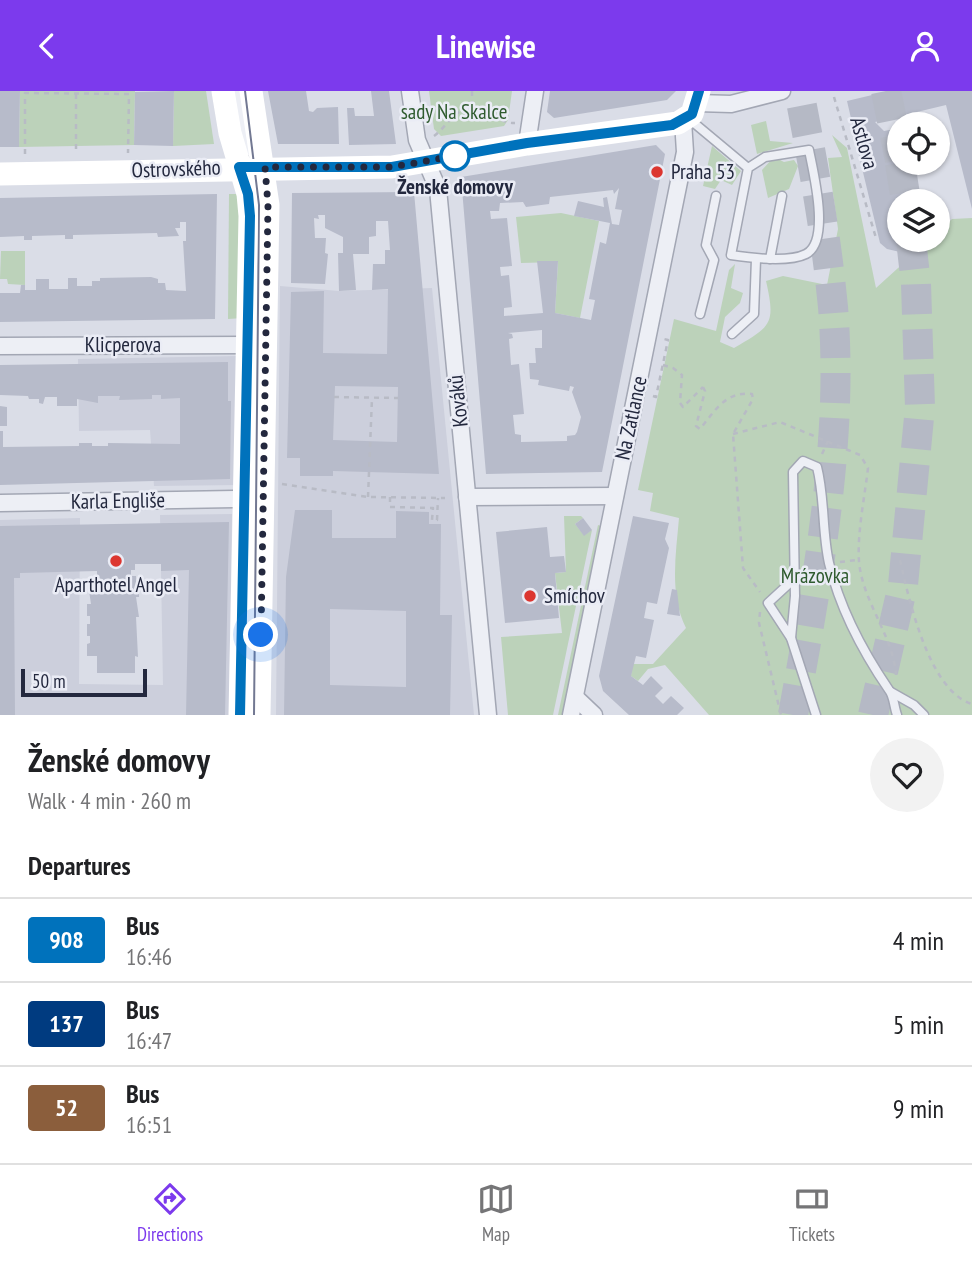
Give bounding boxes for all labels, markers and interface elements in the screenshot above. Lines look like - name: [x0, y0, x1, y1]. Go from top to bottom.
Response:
- text: Linewise: [436, 25, 536, 67]
- icon: back: [28, 27, 66, 65]
- icon: person: [906, 27, 944, 65]
- park label: sady Na Skalce: [401, 98, 507, 125]
- map controls: [887, 112, 950, 252]
- button: locate: [887, 112, 950, 175]
- street label: Astlova: [844, 114, 885, 172]
- marker: Ženské domovy: [440, 141, 470, 171]
- street label: Ostrovského: [131, 153, 221, 184]
- place label: Praha 53: [671, 158, 735, 185]
- marker: Praha 53: [649, 164, 665, 180]
- place label: Ženské domovy: [397, 173, 513, 200]
- button: layers: [887, 189, 950, 252]
- street label: Klicperova: [85, 331, 161, 358]
- street label: Na Zatlance: [608, 373, 653, 462]
- street label: Kováků: [441, 374, 474, 428]
- street label: Karla Engliše: [71, 486, 165, 515]
- marker: Aparthotel Angel: [108, 553, 124, 569]
- park label: Mrázovka: [781, 562, 849, 589]
- place label: Aparthotel Angel: [55, 571, 177, 598]
- place label: Smíchov: [544, 582, 606, 609]
- marker: Smíchov: [522, 588, 538, 604]
- your location: [243, 617, 278, 652]
- scale bar: [21, 666, 147, 698]
- text: 50 m: [32, 669, 66, 693]
- text: Ženské domovy: [28, 738, 210, 781]
- button: heart: [870, 738, 944, 812]
- text: Walk · 4 min · 260 m: [28, 786, 191, 815]
- text: Departures: [28, 849, 131, 882]
- text: Bus: [126, 909, 159, 942]
- text: 908: [49, 924, 84, 955]
- text: 4 min: [893, 924, 944, 957]
- text: 16:46: [126, 942, 172, 971]
- text: Bus: [126, 993, 159, 1026]
- text: 137: [49, 1008, 84, 1039]
- text: 5 min: [893, 1008, 944, 1041]
- text: 16:47: [126, 1026, 172, 1055]
- text: Bus: [126, 1077, 159, 1110]
- text: 52: [55, 1092, 78, 1123]
- text: 9 min: [893, 1092, 944, 1125]
- text: 16:51: [126, 1110, 172, 1139]
- tab: Directions: [137, 1180, 203, 1246]
- tab: Map: [477, 1180, 515, 1246]
- tab: Tickets: [789, 1180, 835, 1246]

